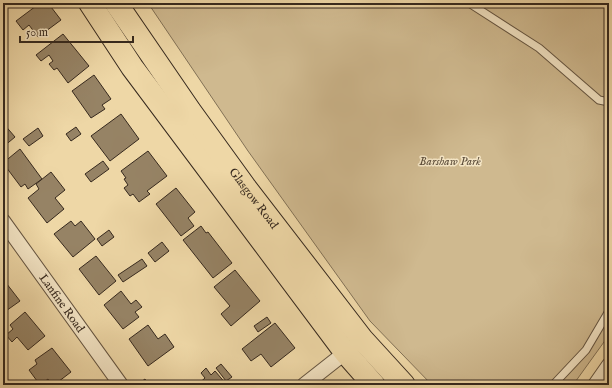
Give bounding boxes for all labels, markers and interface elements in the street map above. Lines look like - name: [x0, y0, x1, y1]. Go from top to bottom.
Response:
- scale bar: [20, 18, 133, 44]
- text: 50 m: [26, 25, 48, 40]
- park label: Barshaw Park: [419, 154, 481, 169]
- street label: Glasgow Road: [226, 165, 282, 232]
- street label: Lanfine Road: [36, 271, 89, 336]

